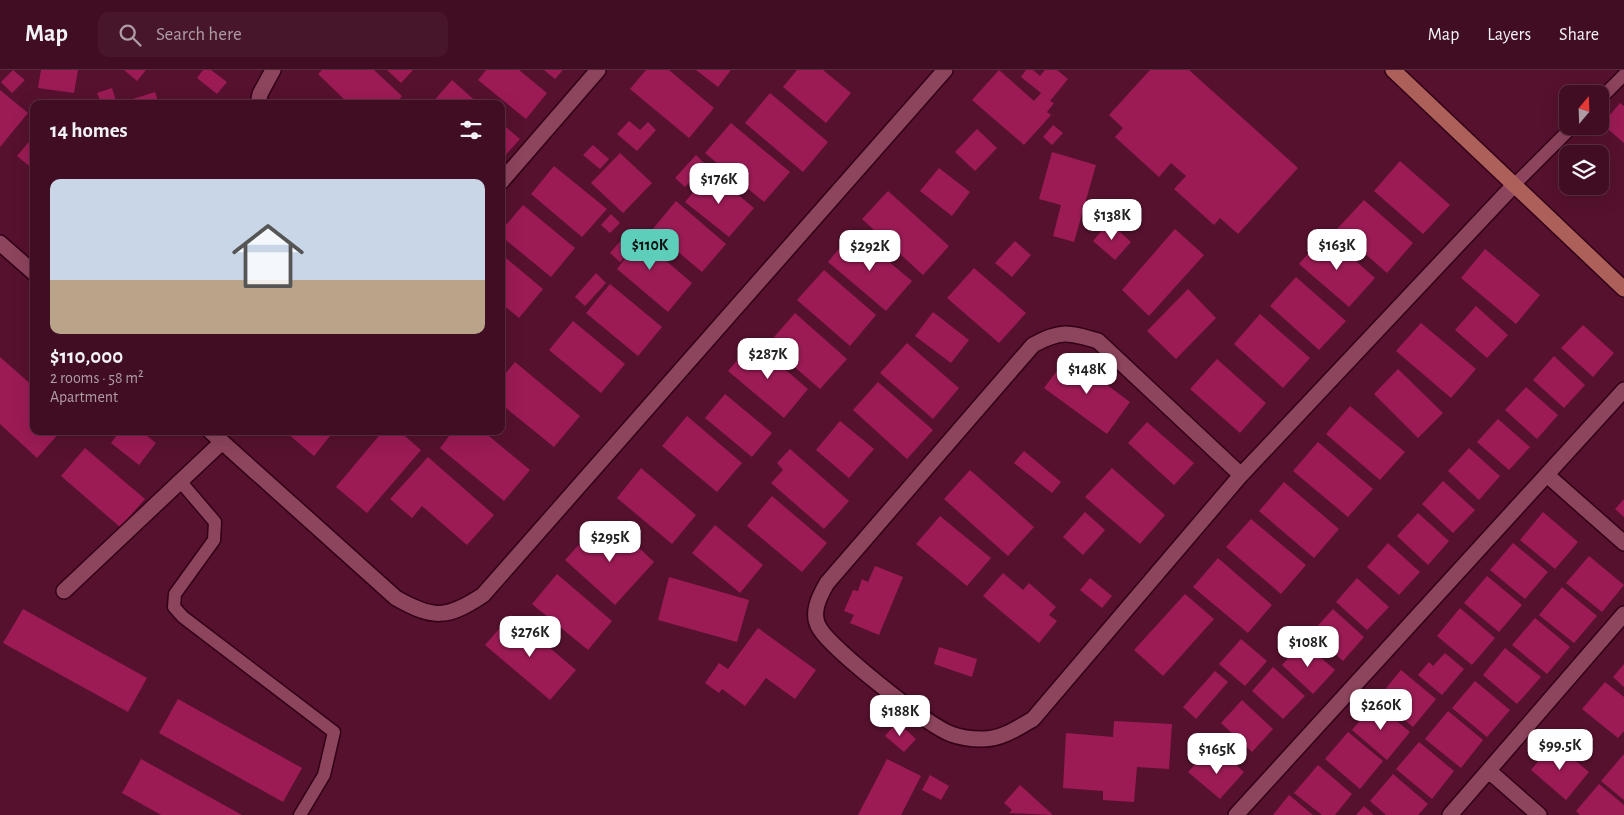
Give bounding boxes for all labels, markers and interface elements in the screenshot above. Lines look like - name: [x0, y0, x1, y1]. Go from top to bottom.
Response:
- search box: [98, 12, 448, 57]
- icon: search: [116, 21, 144, 49]
- text: Map: [25, 22, 68, 46]
- text: Search here: [156, 25, 242, 44]
- text: Map: [1428, 26, 1459, 44]
- text: Layers: [1487, 26, 1531, 44]
- text: Share: [1559, 26, 1599, 44]
- north arrow: [1559, 85, 1609, 135]
- map controls: [1559, 85, 1609, 195]
- icon: filters: [457, 116, 485, 144]
- text: 14 homes: [50, 120, 128, 141]
- button: layers: [1559, 145, 1609, 195]
- pin: $176K: [684, 162, 754, 205]
- text: $176K: [701, 171, 737, 187]
- pin: $138K: [1077, 198, 1147, 241]
- text: $138K: [1093, 207, 1131, 223]
- icon: home: [223, 211, 313, 301]
- pin: $110K: [615, 228, 685, 271]
- pin: $163K: [1302, 228, 1372, 271]
- pin: $292K: [835, 230, 905, 272]
- text: $110K: [632, 237, 668, 253]
- text: $163K: [1319, 237, 1355, 253]
- text: $292K: [850, 238, 890, 254]
- pin: $287K: [733, 338, 803, 380]
- text: $110,000: [50, 346, 123, 367]
- text: $287K: [749, 346, 787, 362]
- pin: $148K: [1052, 352, 1122, 395]
- text: $148K: [1068, 361, 1106, 377]
- text: 2 rooms · 58 m²: [50, 370, 144, 386]
- text: Apartment: [50, 389, 118, 405]
- pin: $295K: [575, 520, 645, 563]
- text: $295K: [591, 529, 629, 545]
- pin: $276K: [495, 616, 565, 658]
- text: $276K: [511, 624, 549, 640]
- pin: $108K: [1273, 626, 1343, 668]
- text: $108K: [1289, 634, 1327, 650]
- pin: $260K: [1346, 688, 1416, 731]
- pin: $188K: [865, 694, 935, 737]
- text: $260K: [1361, 697, 1401, 713]
- text: $188K: [881, 703, 919, 719]
- pin: $99.5K: [1519, 728, 1601, 771]
- pin: $165K: [1182, 732, 1252, 775]
- text: $99.5K: [1539, 737, 1581, 753]
- text: $165K: [1199, 741, 1235, 757]

